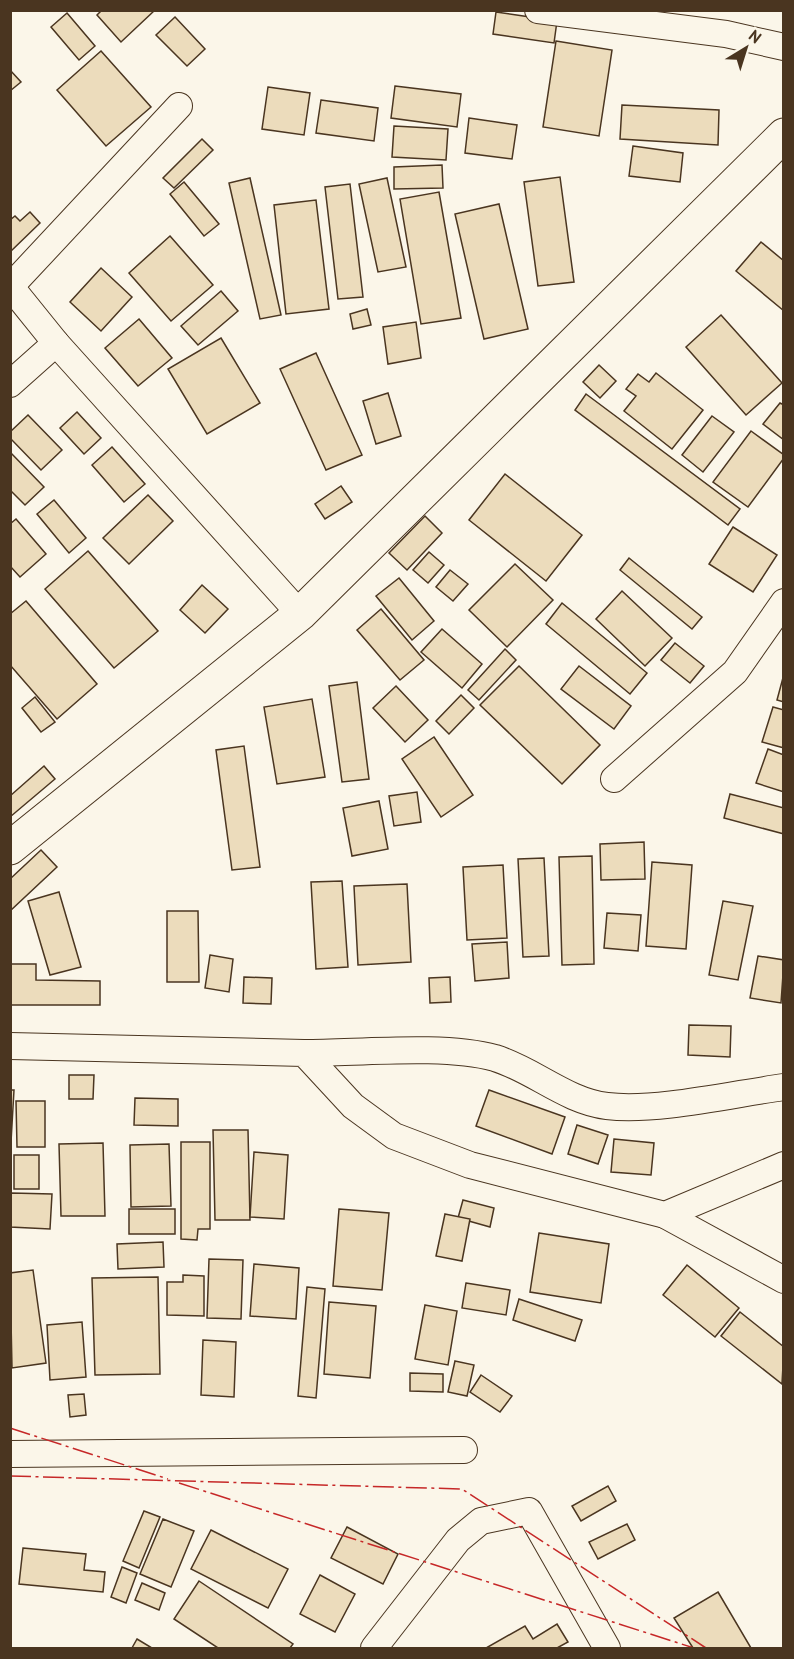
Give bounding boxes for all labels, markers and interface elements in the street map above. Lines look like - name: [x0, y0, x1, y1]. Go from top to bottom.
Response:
- north arrow: [716, 18, 776, 78]
- text: N: [745, 25, 766, 47]

